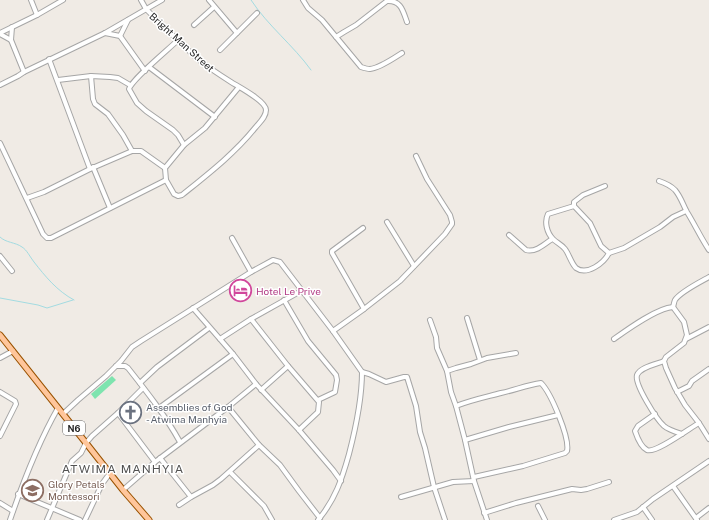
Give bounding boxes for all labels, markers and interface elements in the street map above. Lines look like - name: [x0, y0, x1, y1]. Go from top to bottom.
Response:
- street label: Bright Man Street: [147, 10, 217, 74]
- hotel icon: Hotel Le Prive: [227, 278, 253, 304]
- place label: Hotel Le Prive: [256, 285, 321, 297]
- church icon: Assemblies of God - Atwima Manhyia: [117, 400, 143, 426]
- place label: Assemblies of God - Atwima Manhyia: [146, 401, 233, 425]
- road number: N6: [63, 421, 85, 435]
- district label: ATWIMA MANHYIA: [62, 462, 184, 476]
- school or university icon: Glory Petals Montessori: [20, 477, 46, 503]
- place label: Glory Petals Montessori: [48, 478, 105, 502]

